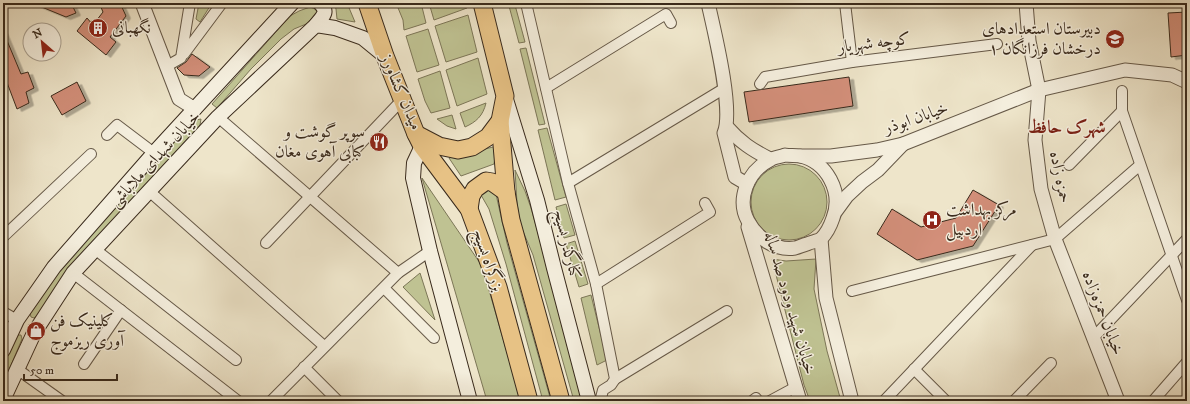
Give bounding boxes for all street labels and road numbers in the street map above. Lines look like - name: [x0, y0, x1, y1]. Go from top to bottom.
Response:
- street label: کوچه شهریار: [834, 28, 912, 59]
- street label: میدان کشاورز: [374, 49, 427, 134]
- street label: خیابان ابوذر: [879, 97, 951, 140]
- street label: خیابان شهدای ملاباشی: [104, 106, 207, 213]
- street label: حمزه زاده: [1044, 149, 1076, 205]
- street label: کنارگذر بسیج: [544, 206, 588, 282]
- street label: بزرگراه بسیج: [463, 225, 510, 296]
- street label: خیابان شهید ودود صد ساله: [759, 229, 821, 377]
- street label: خیابان حمزه‌زاده: [1077, 268, 1129, 358]

